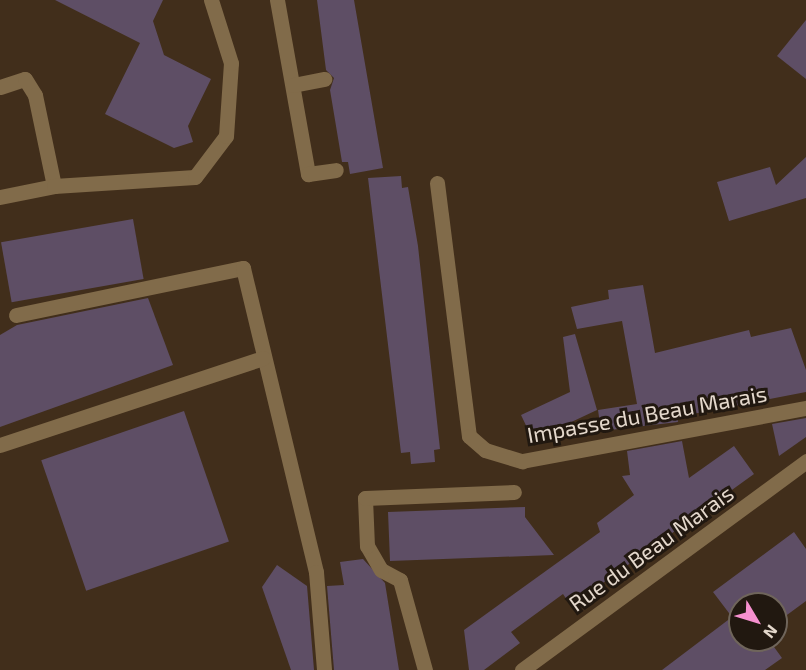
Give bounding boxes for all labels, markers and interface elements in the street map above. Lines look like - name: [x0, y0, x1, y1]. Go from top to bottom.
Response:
- street label: Impasse du Beau Marais: [525, 380, 769, 448]
- street label: Rue du Beau Marais: [564, 479, 738, 617]
- north arrow: [728, 592, 788, 652]
- text: N: [760, 622, 782, 643]

